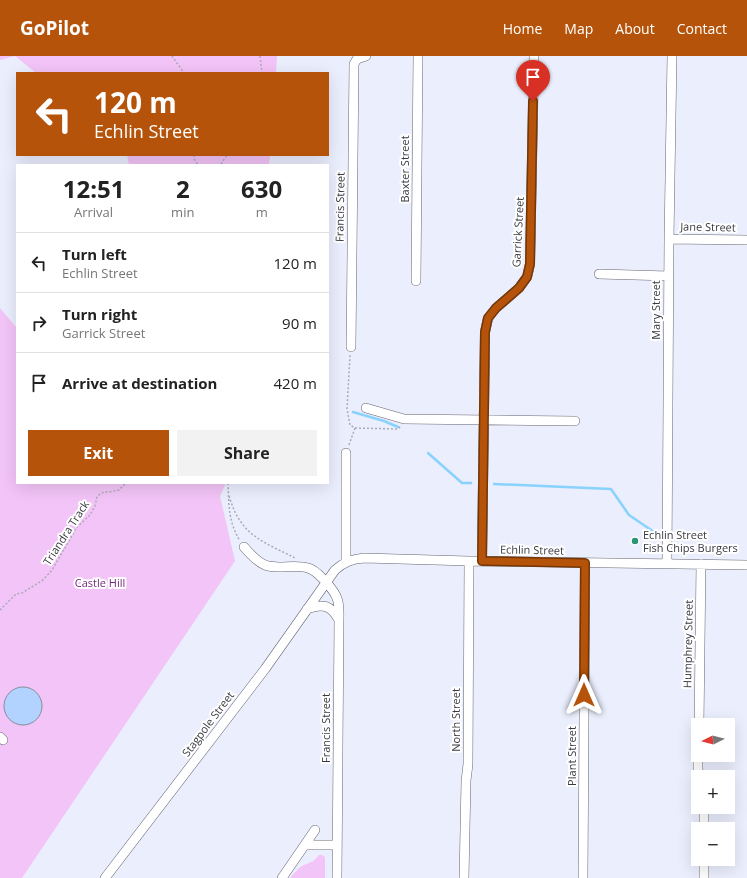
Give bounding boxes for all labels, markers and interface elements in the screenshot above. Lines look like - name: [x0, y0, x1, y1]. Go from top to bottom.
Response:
- text: GoPilot: [20, 15, 89, 41]
- text: Home: [503, 19, 542, 38]
- text: Map: [564, 19, 593, 38]
- text: About: [615, 19, 655, 38]
- text: Contact: [677, 19, 727, 38]
- pin: [516, 60, 550, 101]
- icon: arrive: [522, 66, 544, 88]
- text: 120 m: [94, 83, 177, 121]
- icon: left: [28, 88, 80, 140]
- text: Echlin Street: [94, 119, 199, 143]
- street label: Baxter Street: [397, 135, 412, 203]
- text: 12:51: [63, 172, 124, 205]
- text: 2: [176, 172, 190, 205]
- text: 630: [241, 172, 282, 205]
- street label: Francis Street: [331, 172, 348, 242]
- street label: Garrick Street: [508, 196, 527, 268]
- text: Arrival: [74, 203, 113, 221]
- text: min: [171, 203, 194, 221]
- text: m: [256, 203, 268, 221]
- street label: Jane Street: [679, 218, 736, 234]
- text: Turn left: [62, 244, 127, 264]
- icon: left: [28, 252, 50, 274]
- text: 120 m: [273, 253, 317, 273]
- text: Echlin Street: [62, 264, 138, 282]
- street label: Mary Street: [648, 280, 663, 340]
- text: Turn right: [62, 304, 137, 324]
- icon: right: [28, 312, 50, 334]
- text: 90 m: [282, 313, 317, 333]
- text: Garrick Street: [62, 324, 145, 342]
- icon: arrive: [28, 372, 50, 394]
- text: Arrive at destination: [62, 373, 217, 393]
- text: 420 m: [273, 373, 317, 393]
- button: Exit: [28, 430, 169, 476]
- button: Share: [177, 430, 317, 476]
- street label: Triandra Track: [39, 497, 92, 568]
- place label: Echlin Street Fish Chips Burgers: [643, 527, 738, 555]
- marker: Echlin Street Fish Chips Burgers: [630, 536, 640, 546]
- street label: Echlin Street: [500, 541, 564, 558]
- park label: Castle Hill: [75, 575, 125, 590]
- street label: Humphrey Street: [679, 600, 696, 688]
- position arrow: [563, 674, 605, 716]
- street label: Stagpole Street: [178, 688, 237, 759]
- street label: North Street: [448, 688, 463, 752]
- street label: Francis Street: [318, 693, 333, 763]
- north arrow: [691, 718, 735, 762]
- map controls: [691, 718, 735, 866]
- street label: Plant Street: [564, 726, 579, 786]
- button: +: [691, 770, 735, 814]
- button: −: [691, 822, 735, 866]

